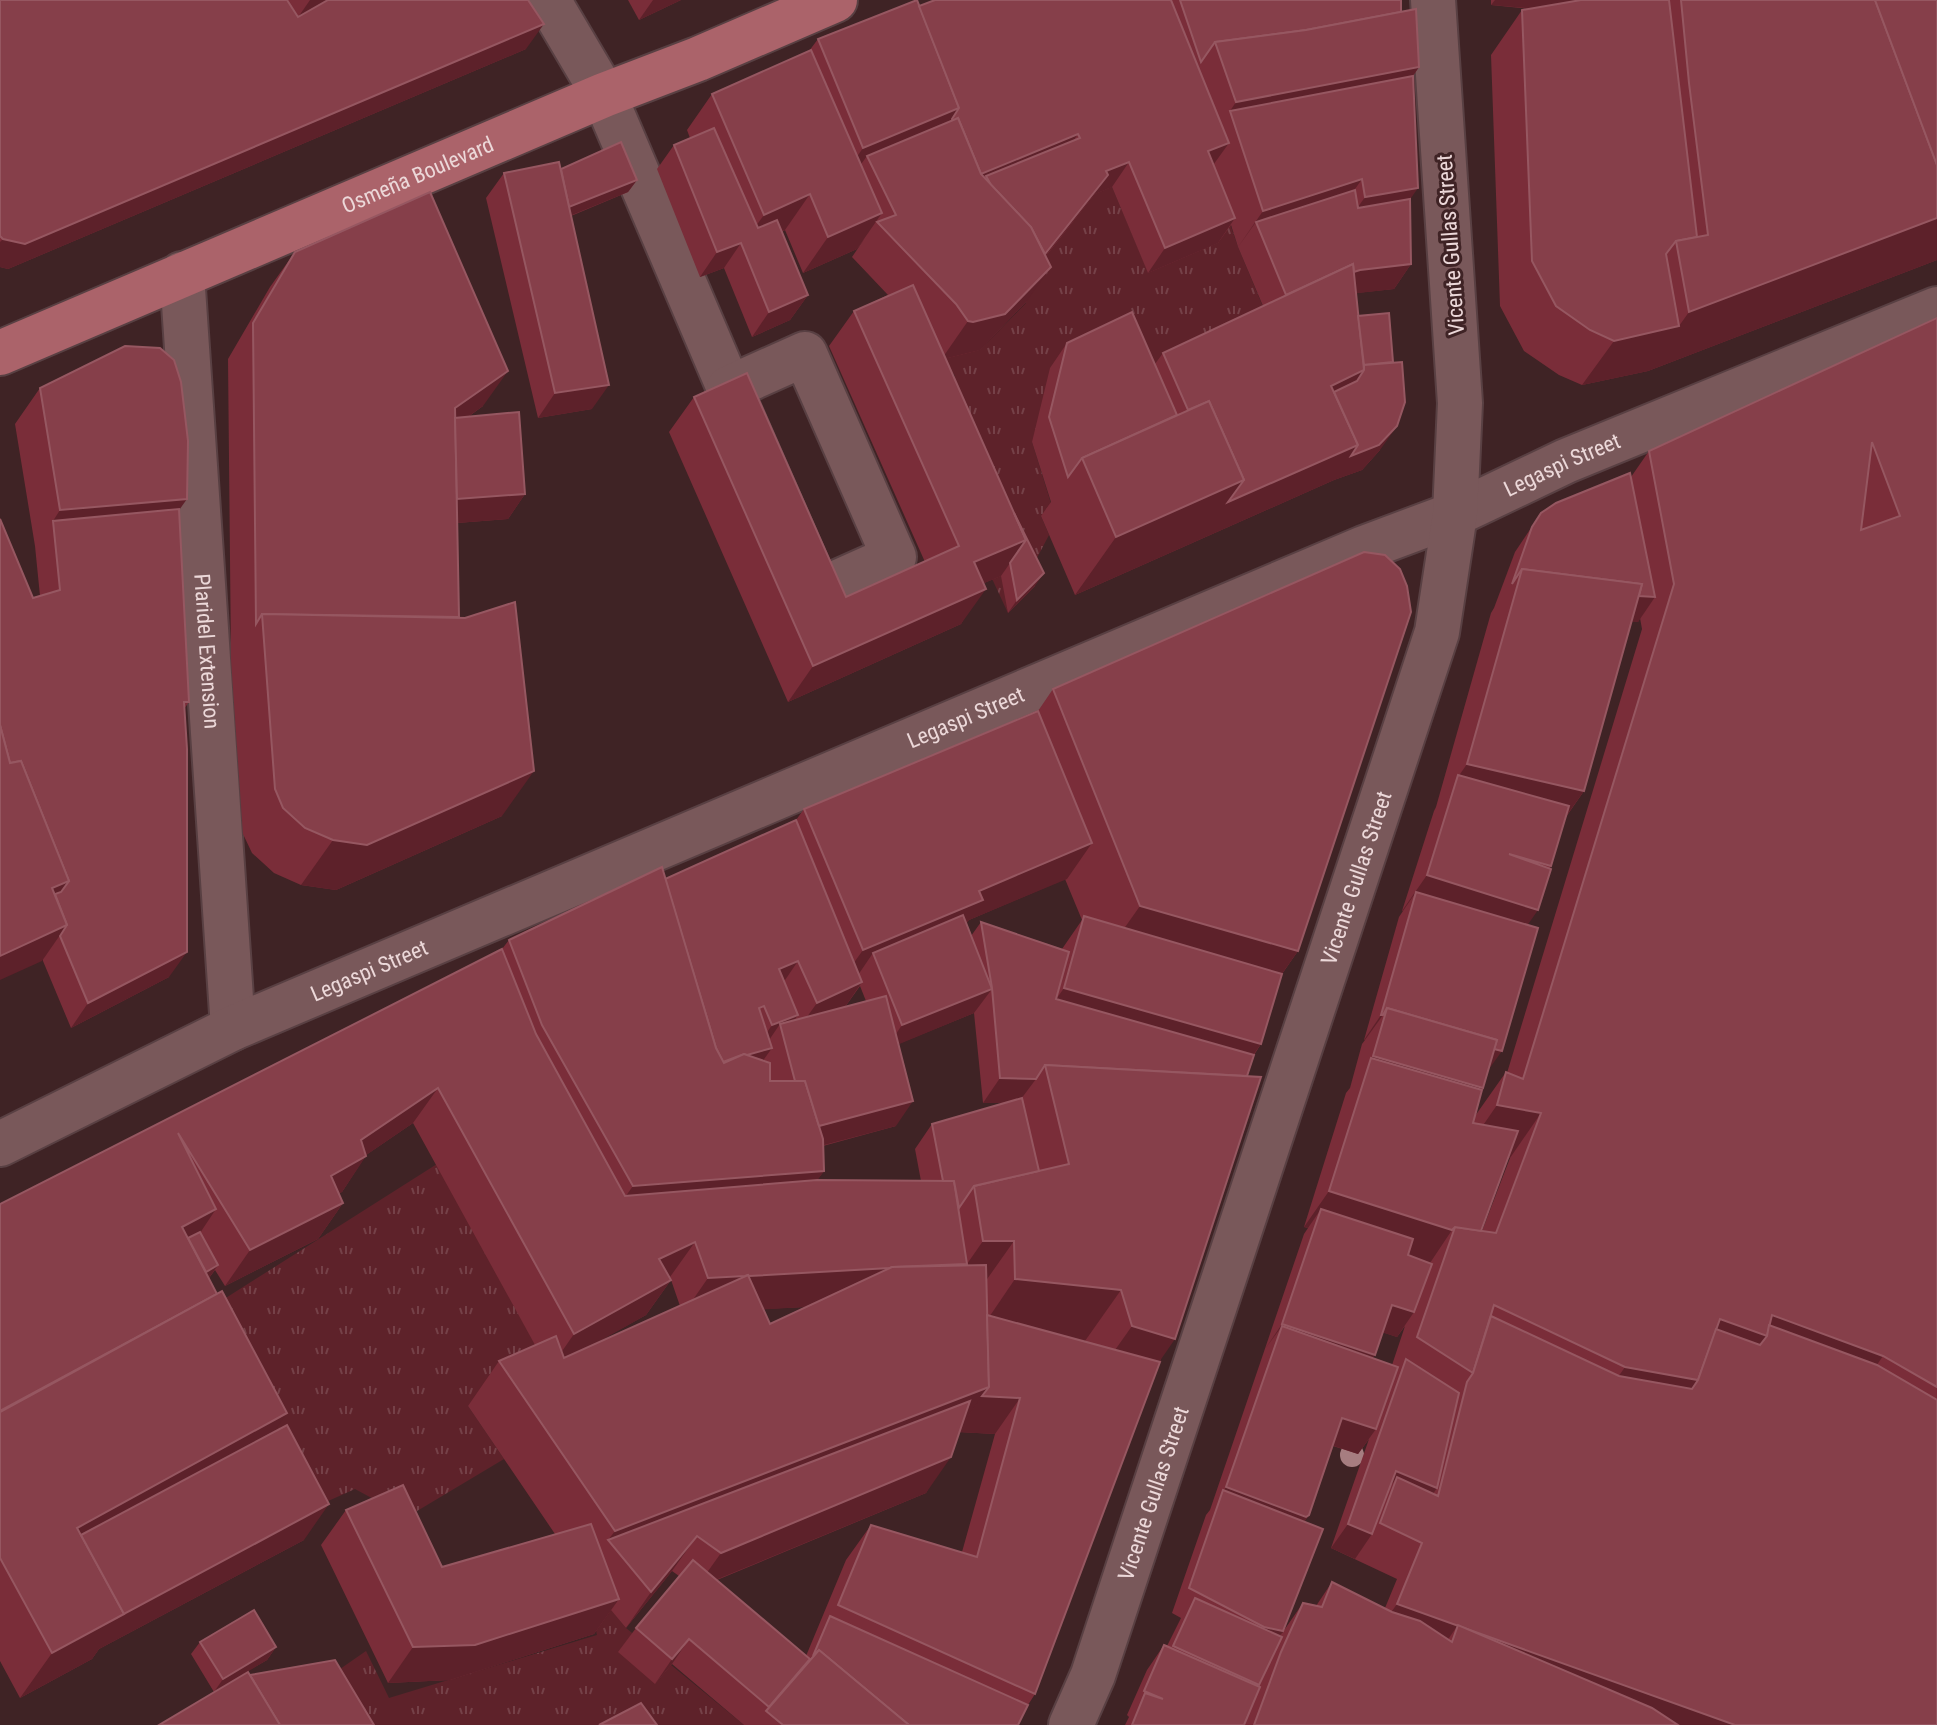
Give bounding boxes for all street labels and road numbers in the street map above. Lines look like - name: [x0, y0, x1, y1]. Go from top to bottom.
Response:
- street label: Osmeña Boulevard: [338, 132, 497, 219]
- street label: Vicente Gullas Street: [1432, 154, 1469, 336]
- street label: Legaspi Street: [1500, 428, 1624, 502]
- street label: Plaridel Extension: [189, 573, 225, 730]
- street label: Legaspi Street: [903, 682, 1028, 753]
- street label: Vicente Gullas Street: [1316, 788, 1397, 968]
- street label: Legaspi Street: [307, 935, 432, 1007]
- street label: Vicente Gullas Street: [1113, 1403, 1194, 1583]

